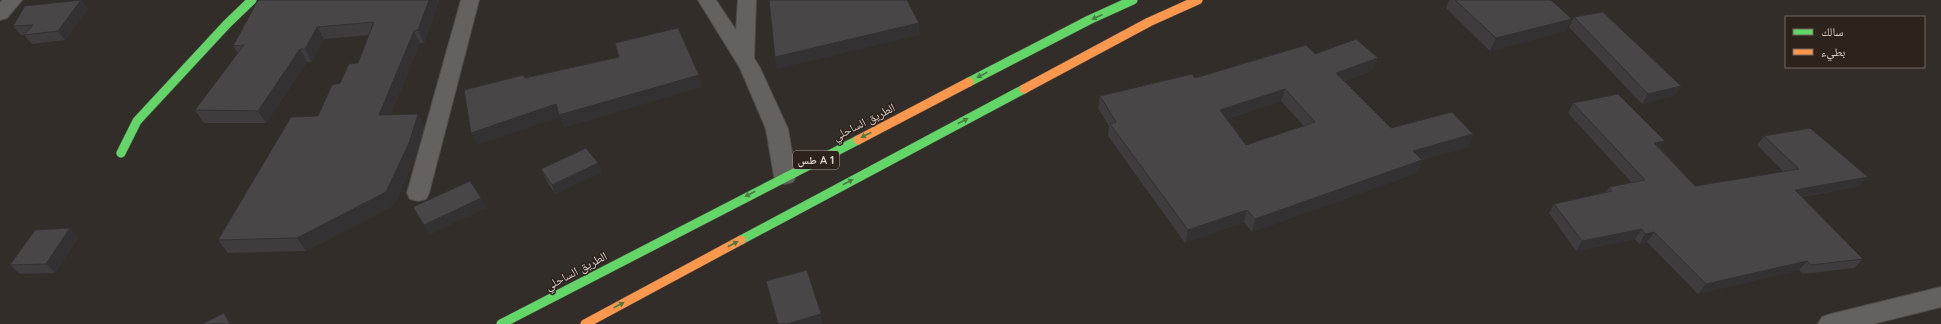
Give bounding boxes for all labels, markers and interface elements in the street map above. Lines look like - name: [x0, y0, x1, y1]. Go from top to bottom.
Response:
- one-way arrow: [1091, 14, 1103, 20]
- legend: [1785, 16, 1925, 68]
- text: سالك: [1821, 24, 1843, 39]
- text: بطيء: [1821, 44, 1845, 62]
- one-way arrow: [976, 72, 987, 79]
- street label: الطريق الساحلي: [830, 99, 899, 146]
- one-way arrow: [957, 118, 969, 124]
- one-way arrow: [860, 132, 872, 138]
- road number: طس A 1: [793, 151, 839, 169]
- one-way arrow: [842, 179, 854, 185]
- one-way arrow: [744, 191, 756, 197]
- one-way arrow: [728, 240, 739, 247]
- street label: الطريق الساحلي: [542, 248, 611, 296]
- one-way arrow: [613, 302, 625, 309]

